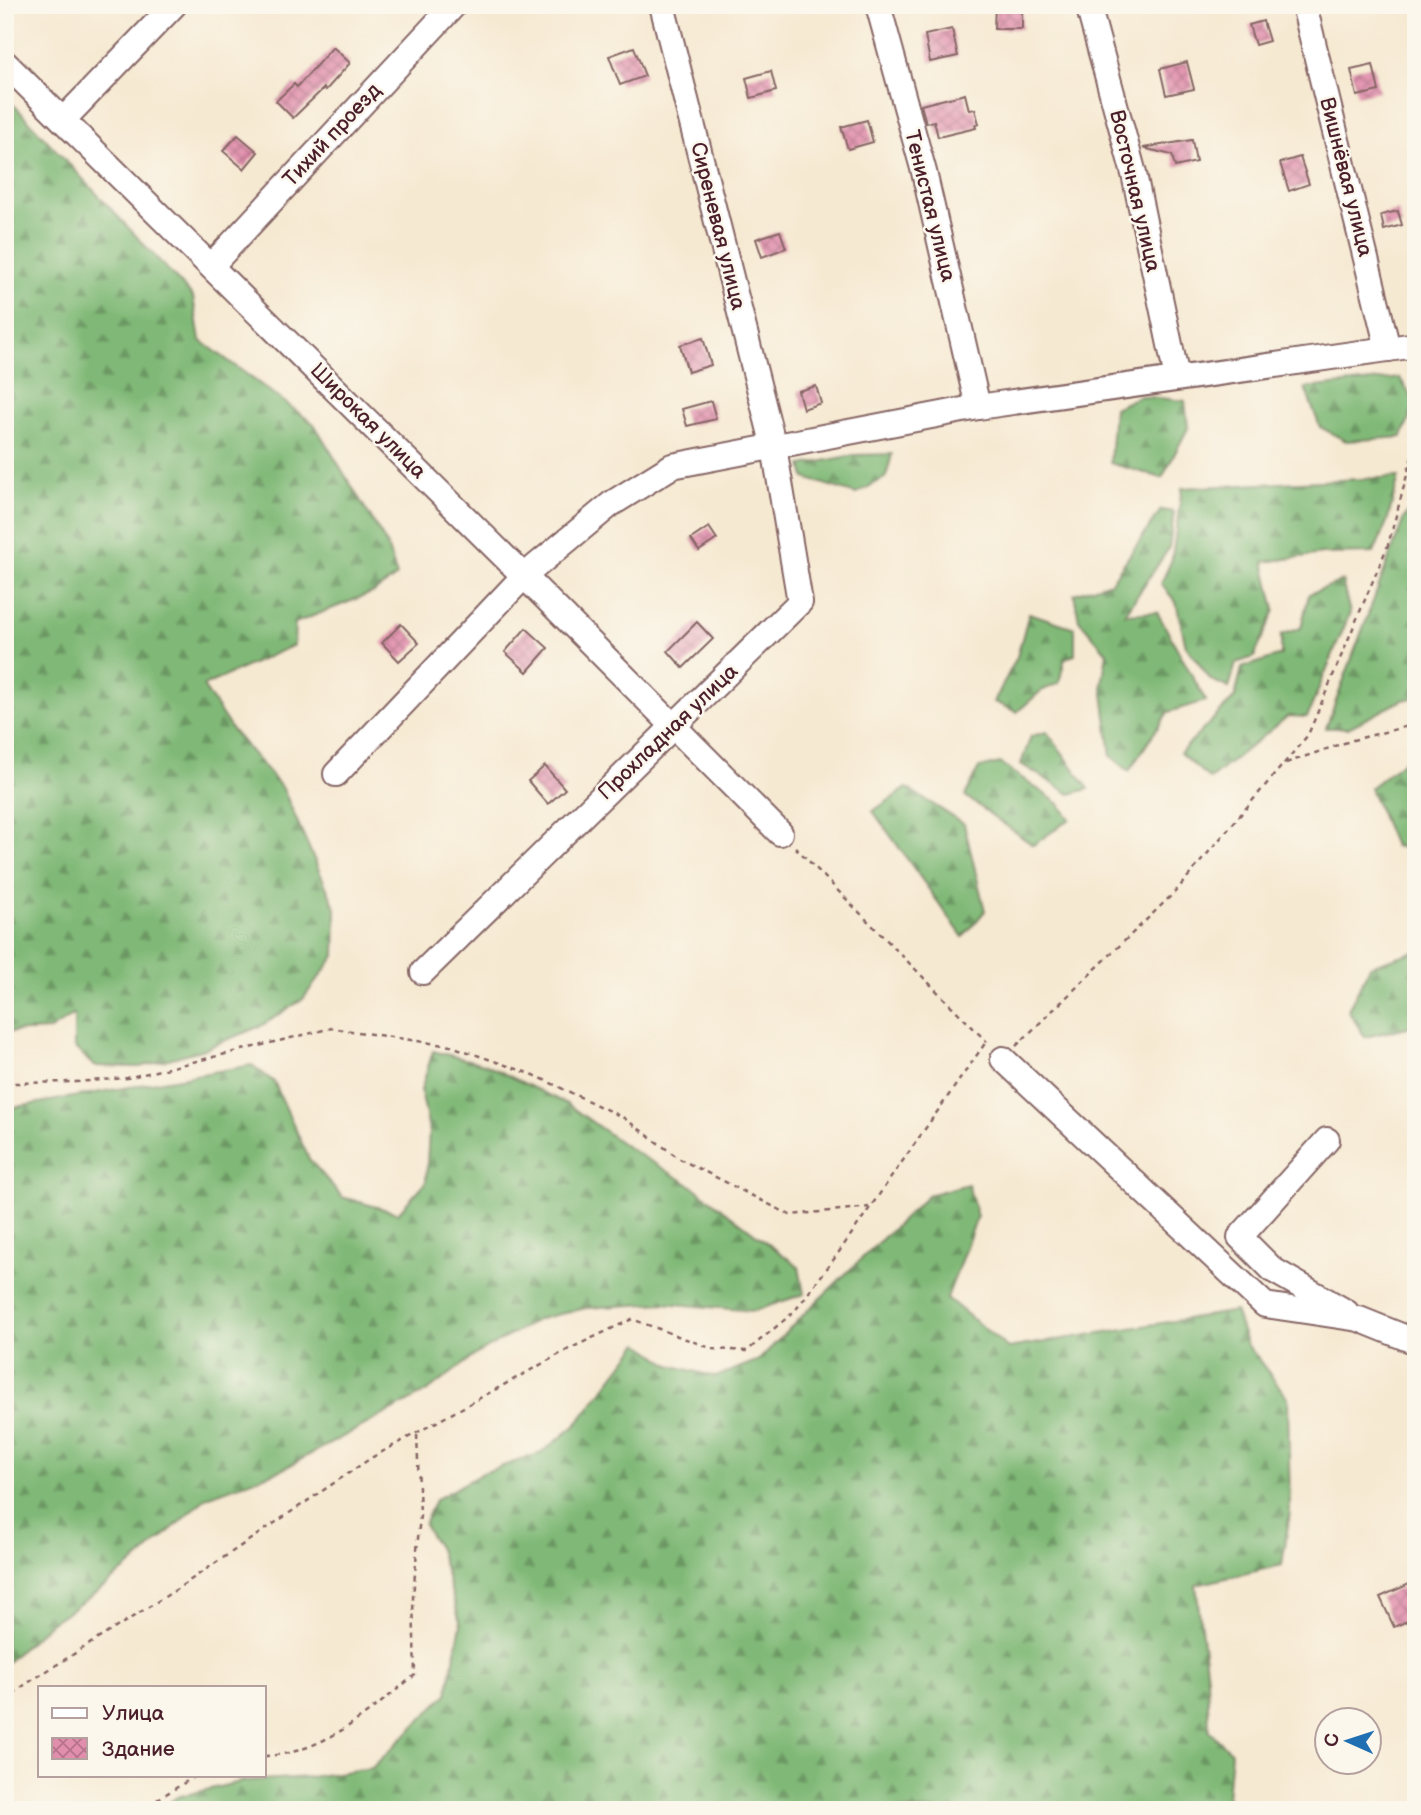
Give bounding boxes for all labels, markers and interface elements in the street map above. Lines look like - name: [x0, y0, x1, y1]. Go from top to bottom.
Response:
- street label: Тихий проезд: [278, 78, 386, 192]
- street label: Вишнёвая улица: [1314, 95, 1378, 260]
- street label: Восточная улица: [1104, 108, 1166, 275]
- street label: Тенистая улица: [899, 128, 961, 285]
- street label: Сиреневая улица: [685, 140, 751, 313]
- street label: Широкая улица: [305, 358, 432, 485]
- street label: Прохладная улица: [593, 658, 744, 805]
- legend: [38, 1686, 266, 1776]
- text: Улица: [102, 1701, 165, 1726]
- north arrow: [1312, 1706, 1382, 1776]
- text: С: [1321, 1733, 1344, 1747]
- text: Здание: [102, 1737, 175, 1762]

